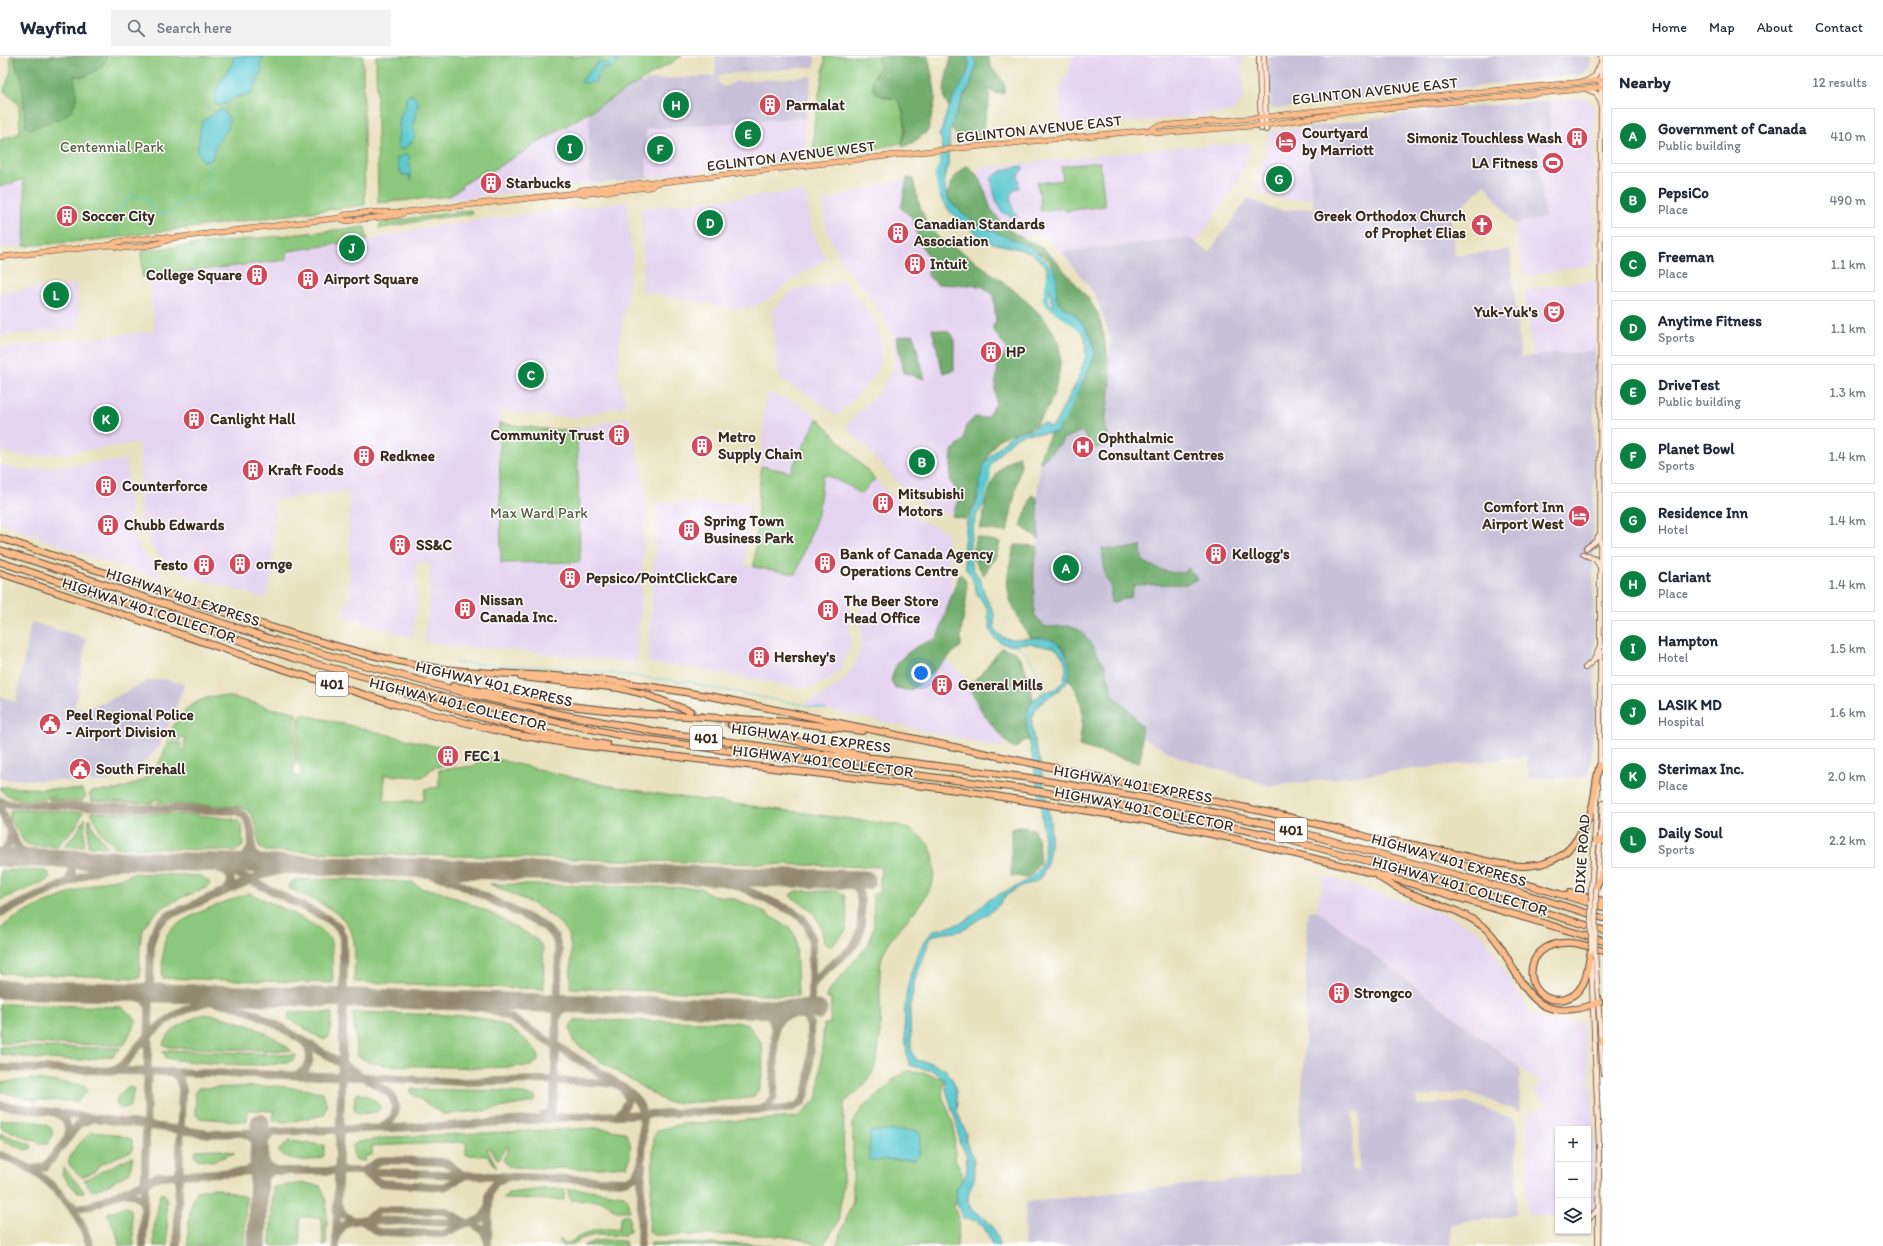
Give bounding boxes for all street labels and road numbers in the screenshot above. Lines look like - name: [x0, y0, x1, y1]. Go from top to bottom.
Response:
- street label: EGLINTON AVENUE EAST: [1291, 73, 1459, 109]
- street label: EGLINTON AVENUE EAST: [955, 111, 1123, 147]
- street label: EGLINTON AVENUE WEST: [706, 137, 877, 175]
- street label: HIGHWAY 401 EXPRESS: [104, 564, 262, 630]
- street label: HIGHWAY 401 COLLECTOR: [60, 573, 239, 647]
- street label: HIGHWAY 401 EXPRESS: [414, 657, 574, 711]
- road number: 401: [316, 672, 348, 696]
- street label: HIGHWAY 401 COLLECTOR: [368, 673, 549, 735]
- street label: HIGHWAY 401 EXPRESS: [730, 719, 892, 757]
- road number: 401: [690, 726, 722, 750]
- street label: HIGHWAY 401 COLLECTOR: [732, 741, 915, 781]
- street label: HIGHWAY 401 EXPRESS: [1052, 761, 1214, 807]
- street label: HIGHWAY 401 COLLECTOR: [1053, 783, 1236, 835]
- street label: DIXIE ROAD: [1570, 813, 1594, 894]
- road number: 401: [1275, 818, 1307, 842]
- street label: HIGHWAY 401 EXPRESS: [1369, 829, 1529, 891]
- street label: HIGHWAY 401 COLLECTOR: [1370, 852, 1551, 920]

